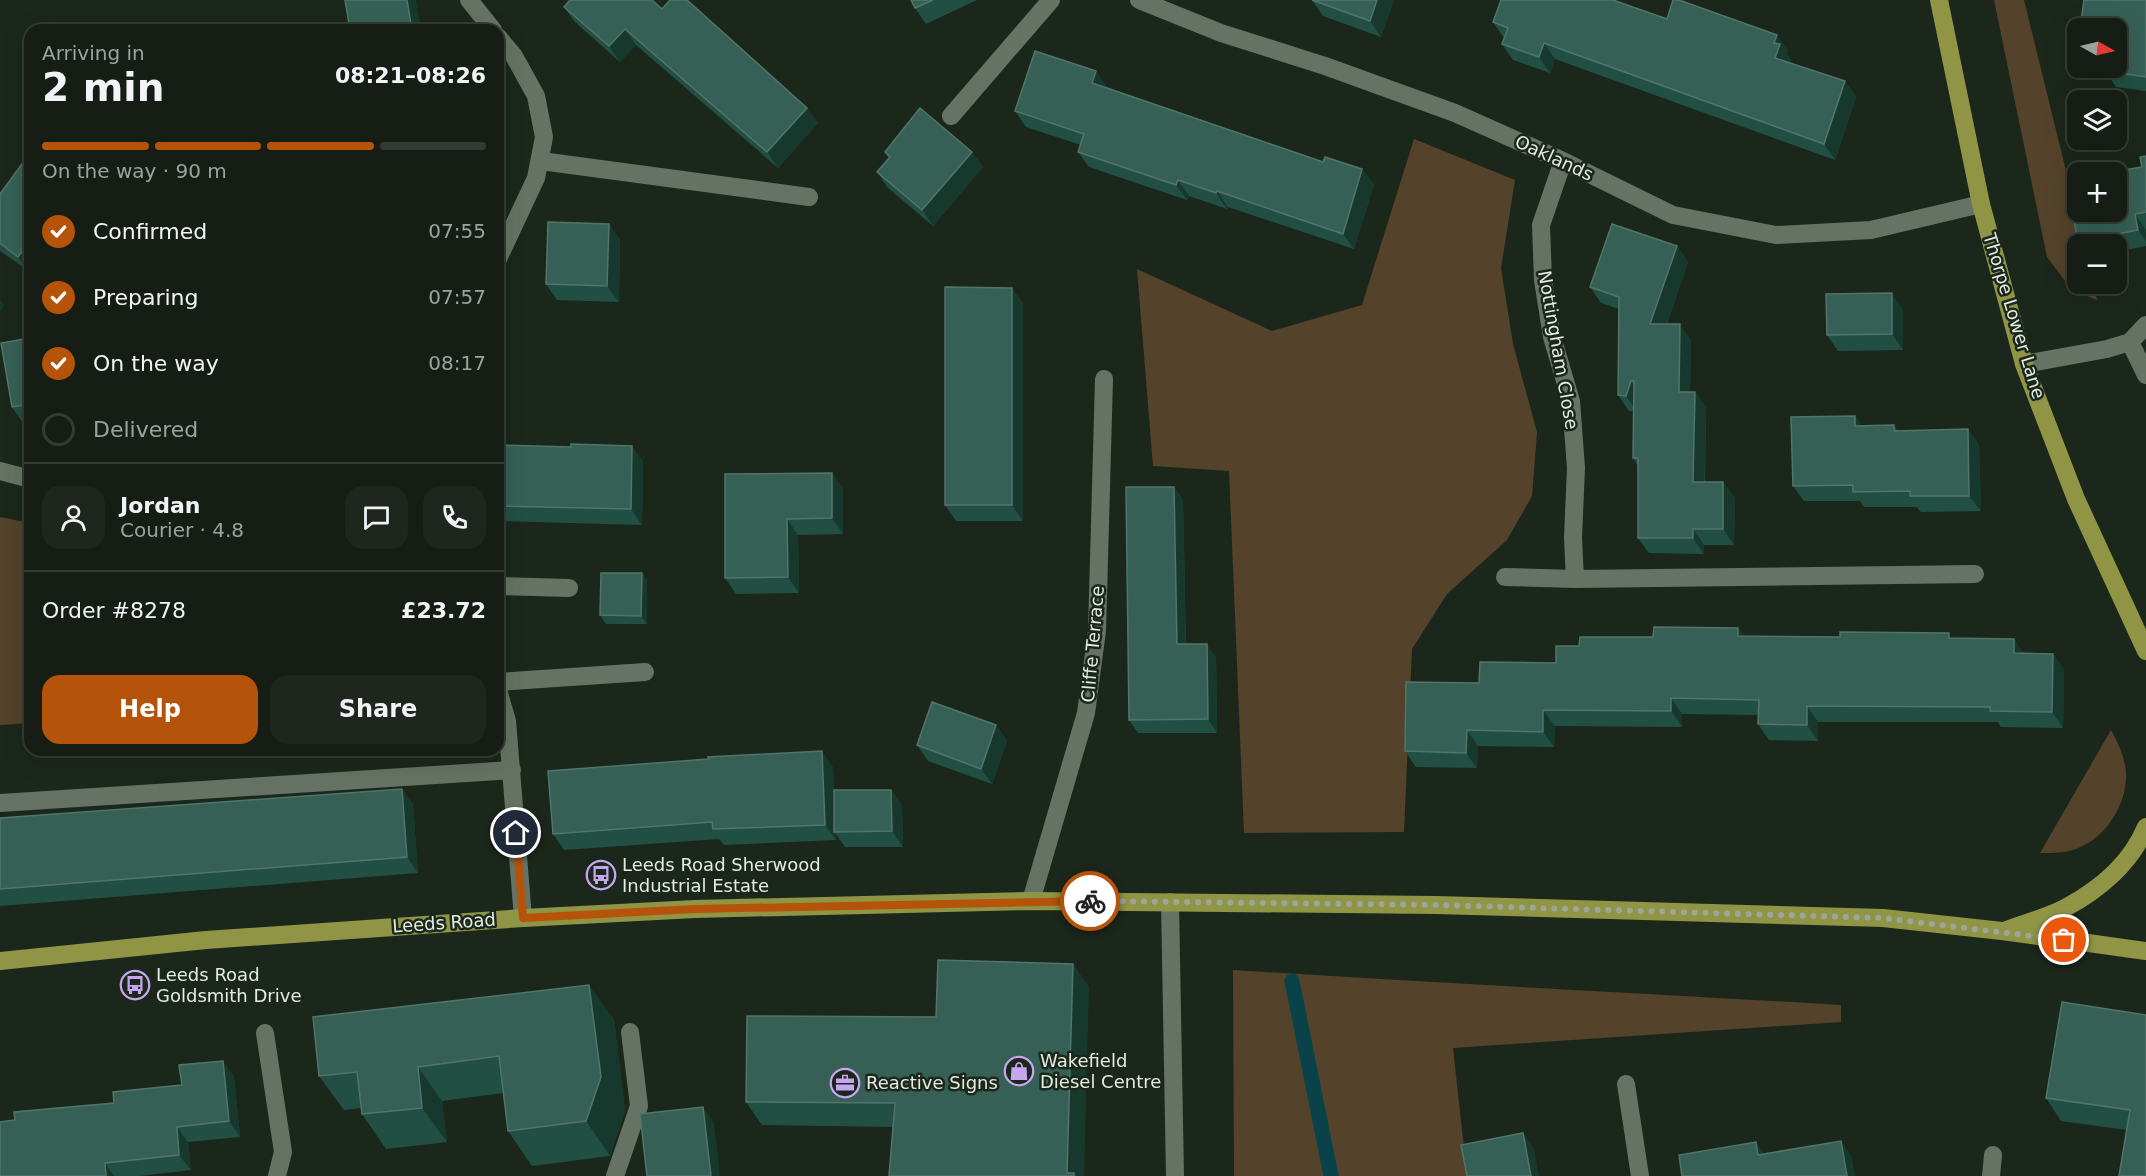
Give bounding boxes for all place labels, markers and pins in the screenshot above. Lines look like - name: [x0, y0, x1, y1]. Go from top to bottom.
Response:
- pin: [490, 807, 541, 858]
- place label: Leeds Road Sherwood Industrial Estate: [622, 854, 821, 896]
- bus stop icon: Leeds Road Sherwood Industrial Estate: [585, 859, 617, 891]
- pin: [2038, 914, 2089, 965]
- place label: Leeds Road Goldsmith Drive: [156, 964, 301, 1006]
- bus stop icon: Leeds Road Goldsmith Drive: [119, 969, 151, 1001]
- place label: Wakefield Diesel Centre: [1040, 1050, 1161, 1092]
- shop icon: Wakefield Diesel Centre: [1003, 1055, 1035, 1087]
- office icon: Reactive Signs: [829, 1067, 861, 1099]
- place label: Reactive Signs: [866, 1072, 998, 1093]

